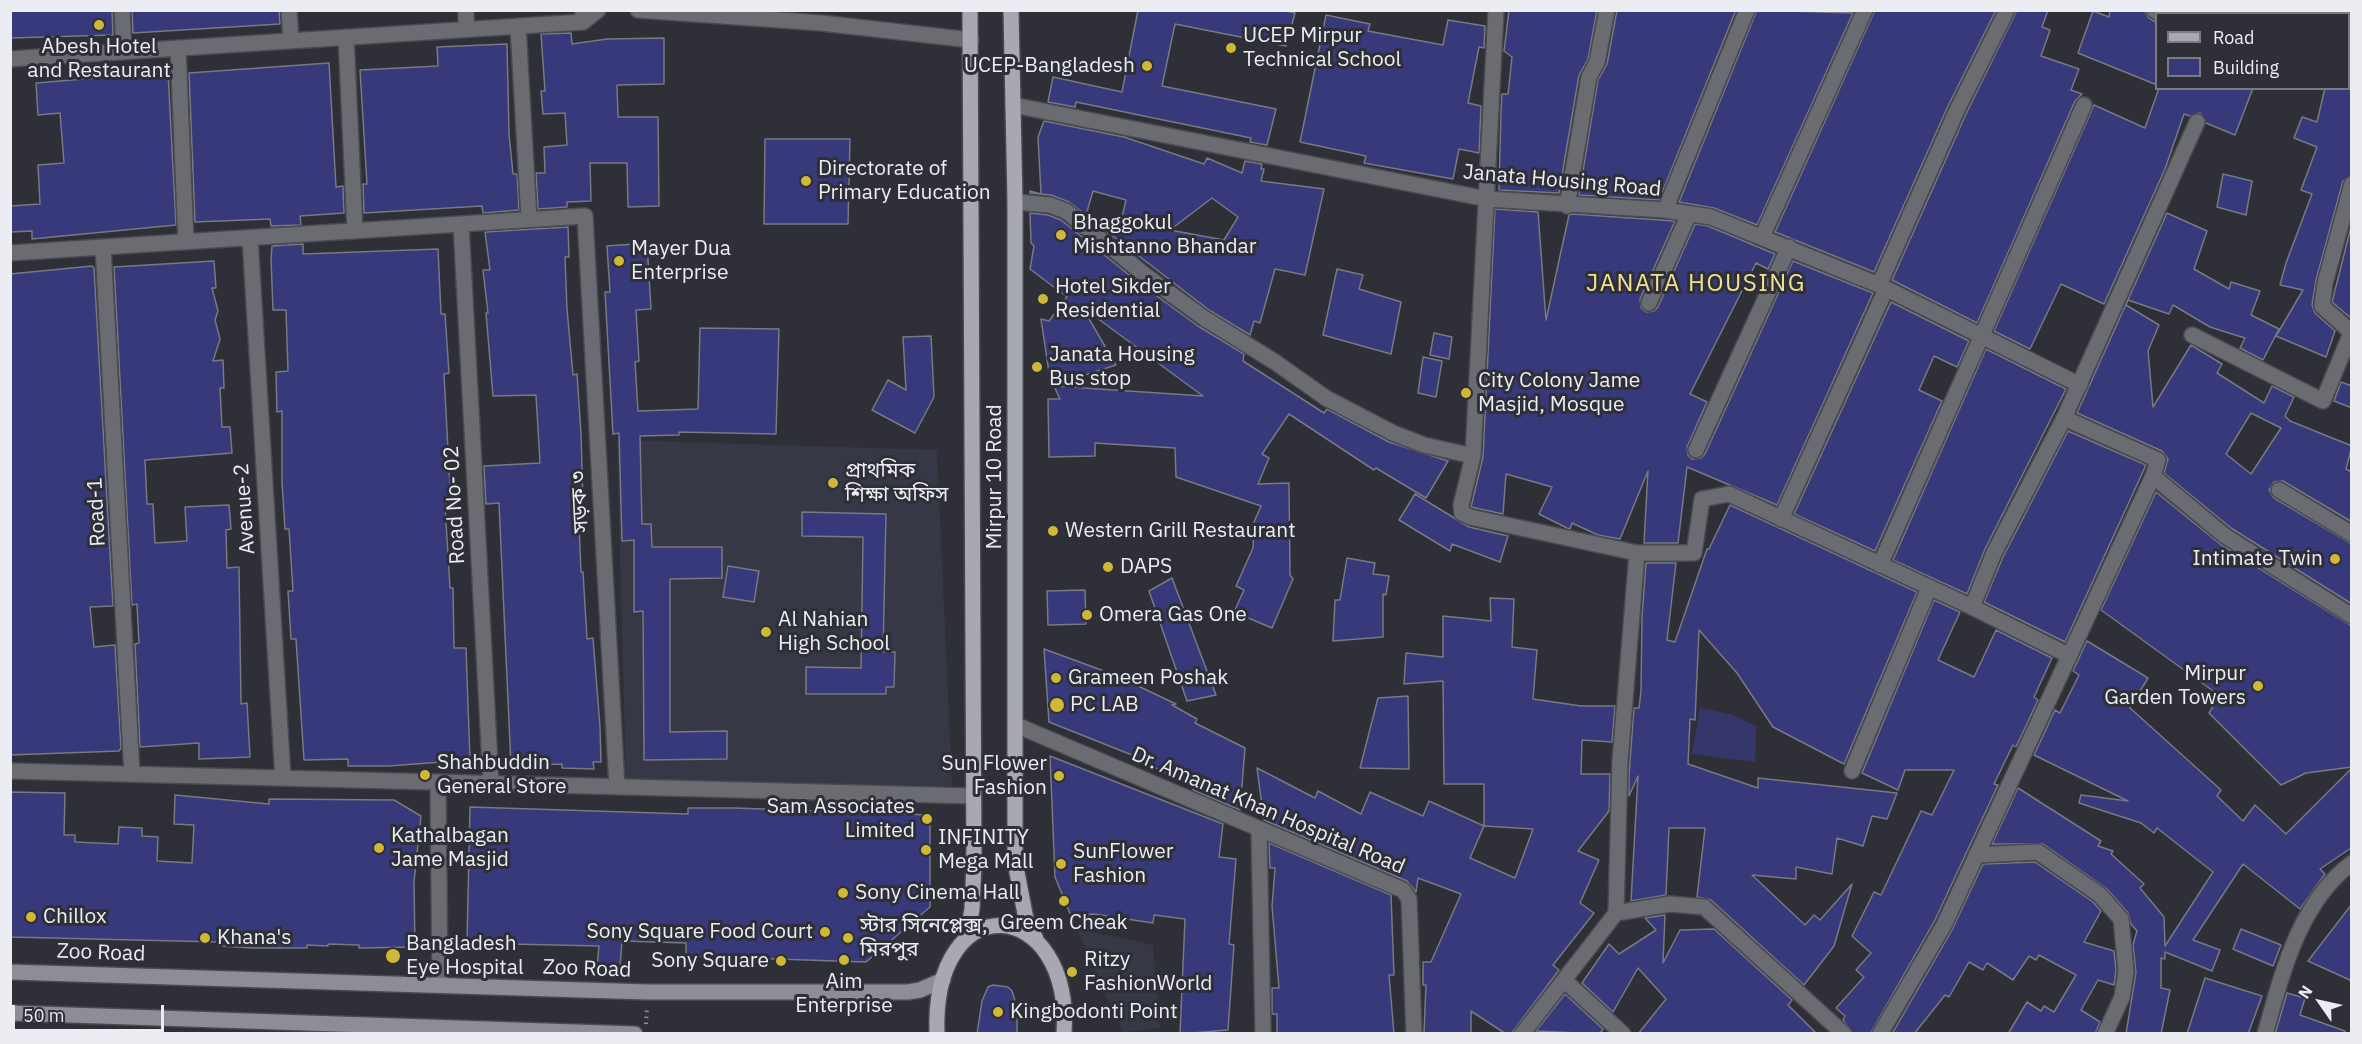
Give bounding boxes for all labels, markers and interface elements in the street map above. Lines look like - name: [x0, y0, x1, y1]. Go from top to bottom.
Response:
- legend: [2155, 12, 2350, 90]
- marker: Abesh Hotel and Restaurant: [92, 18, 106, 32]
- place label: UCEP Mirpur Technical School: [1243, 23, 1401, 73]
- text: Road: [2213, 26, 2254, 49]
- place label: Abesh Hotel and Restaurant: [27, 34, 171, 84]
- marker: UCEP Mirpur Technical School: [1224, 41, 1238, 55]
- place label: UCEP-Bangladesh: [964, 53, 1135, 79]
- text: Building: [2213, 56, 2279, 79]
- marker: UCEP-Bangladesh: [1140, 59, 1154, 73]
- place label: Directorate of Primary Education: [818, 156, 991, 206]
- street label: Janata Housing Road: [1462, 160, 1662, 202]
- marker: Directorate of Primary Education: [799, 174, 813, 188]
- place label: Bhaggokul Mishtanno Bhandar: [1073, 210, 1256, 260]
- marker: Bhaggokul Mishtanno Bhandar: [1054, 228, 1068, 242]
- place label: Mayer Dua Enterprise: [631, 236, 731, 286]
- marker: Mayer Dua Enterprise: [612, 254, 626, 268]
- district label: JANATA HOUSING: [1586, 270, 1806, 298]
- place label: Hotel Sikder Residential: [1055, 274, 1171, 324]
- marker: Hotel Sikder Residential: [1036, 292, 1050, 306]
- place label: Janata Housing Bus stop: [1049, 342, 1195, 392]
- marker: Janata Housing Bus stop: [1030, 360, 1044, 374]
- place label: City Colony Jame Masjid, Mosque: [1478, 368, 1640, 418]
- marker: City Colony Jame Masjid, Mosque: [1459, 386, 1473, 400]
- street label: Mirpur 10 Road: [982, 404, 1008, 550]
- street label: Road No- 02: [439, 445, 471, 565]
- place label: প্রাথমিক শিক্ষা অফিস: [845, 458, 948, 508]
- street label: Avenue-2: [229, 463, 261, 555]
- street label: সড়ক ৩: [566, 470, 594, 534]
- marker: প্রাথমিক শিক্ষা অফিস: [826, 476, 840, 490]
- street label: Road-1: [83, 477, 111, 547]
- place label: Western Grill Restaurant: [1065, 518, 1296, 544]
- marker: Western Grill Restaurant: [1046, 524, 1060, 538]
- place label: Intimate Twin: [2192, 546, 2323, 572]
- marker: Intimate Twin: [2328, 552, 2342, 566]
- place label: DAPS: [1120, 554, 1172, 580]
- marker: DAPS: [1101, 560, 1115, 574]
- place label: Omera Gas One: [1099, 602, 1247, 628]
- place label: Al Nahian High School: [778, 607, 890, 657]
- marker: Omera Gas One: [1080, 608, 1094, 622]
- marker: Al Nahian High School: [759, 625, 773, 639]
- place label: Mirpur Garden Towers: [2104, 661, 2246, 711]
- place label: Grameen Poshak: [1068, 665, 1228, 691]
- marker: Grameen Poshak: [1049, 671, 1063, 685]
- marker: Mirpur Garden Towers: [2251, 679, 2265, 693]
- place label: PC LAB: [1070, 692, 1139, 718]
- marker: PC LAB: [1048, 696, 1066, 714]
- street label: Dr. Amanat Khan Hospital Road: [1128, 742, 1408, 880]
- place label: Shahbuddin General Store: [437, 750, 566, 800]
- place label: Sun Flower Fashion: [942, 751, 1047, 801]
- marker: Shahbuddin General Store: [418, 768, 432, 782]
- marker: Sun Flower Fashion: [1052, 769, 1066, 783]
- place label: Sam Associates Limited: [767, 794, 915, 844]
- marker: Sam Associates Limited: [920, 812, 934, 826]
- place label: Kathalbagan Jame Masjid: [391, 823, 509, 873]
- place label: INFINITY Mega Mall: [938, 825, 1033, 875]
- place label: SunFlower Fashion: [1073, 839, 1173, 889]
- marker: Kathalbagan Jame Masjid: [372, 841, 386, 855]
- marker: INFINITY Mega Mall: [919, 843, 933, 857]
- marker: SunFlower Fashion: [1054, 857, 1068, 871]
- place label: Sony Cinema Hall: [855, 880, 1020, 906]
- marker: Sony Cinema Hall: [836, 886, 850, 900]
- marker: Greem Cheak: [1057, 894, 1071, 908]
- place label: Chillox: [43, 904, 107, 930]
- marker: Chillox: [24, 910, 38, 924]
- place label: Greem Cheak: [1000, 910, 1128, 936]
- place label: স্টার সিনেপ্লেক্স, মিরপুর: [860, 913, 988, 963]
- place label: Sony Square Food Court: [586, 919, 813, 945]
- place label: Khana's: [217, 925, 292, 951]
- marker: Sony Square Food Court: [818, 925, 832, 939]
- marker: Khana's: [198, 931, 212, 945]
- place label: Bangladesh Eye Hospital: [406, 931, 524, 981]
- marker: স্টার সিনেপ্লেক্স, মিরপুর: [841, 931, 855, 945]
- street label: Zoo Road: [56, 939, 146, 967]
- marker: Bangladesh Eye Hospital: [384, 947, 402, 965]
- place label: Ritzy FashionWorld: [1084, 947, 1213, 997]
- place label: Sony Square: [651, 948, 769, 974]
- marker: Aim Enterprise: [837, 953, 851, 967]
- marker: Sony Square: [774, 954, 788, 968]
- street label: Zoo Road: [542, 955, 632, 983]
- marker: Ritzy FashionWorld: [1065, 965, 1079, 979]
- place label: Aim Enterprise: [795, 969, 893, 1019]
- north arrow: [2290, 972, 2350, 1032]
- text: N: [2294, 982, 2317, 1002]
- scale bar: [15, 993, 166, 1031]
- place label: Kingbodonti Point: [1010, 999, 1178, 1025]
- text: 50 m: [23, 1004, 65, 1027]
- marker: Kingbodonti Point: [991, 1005, 1005, 1019]

